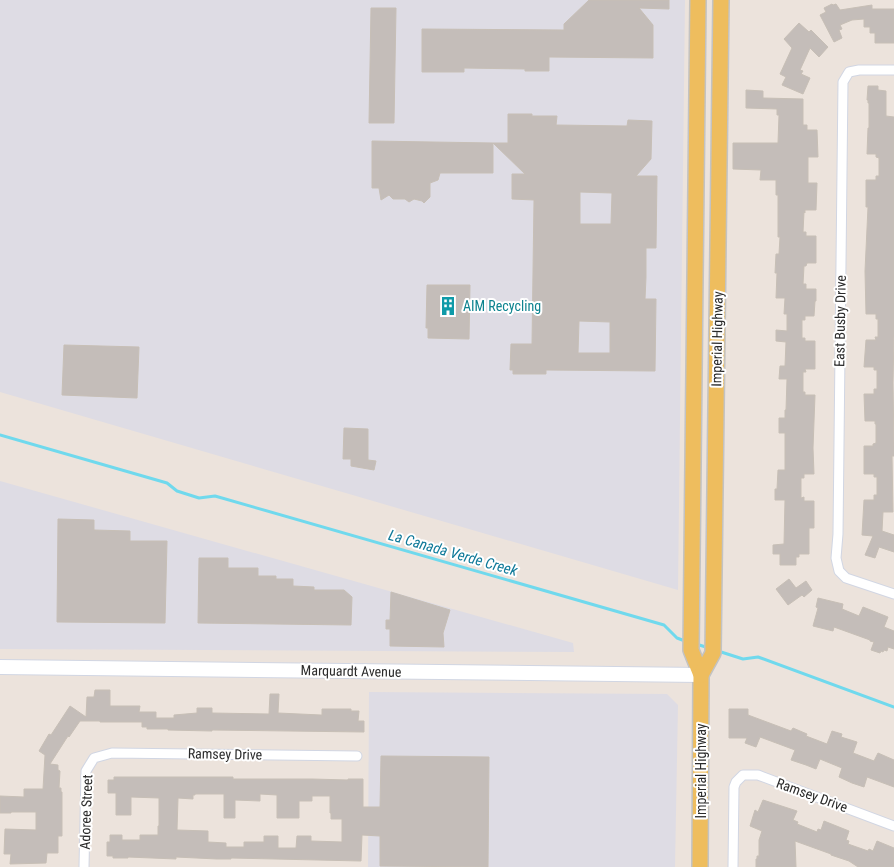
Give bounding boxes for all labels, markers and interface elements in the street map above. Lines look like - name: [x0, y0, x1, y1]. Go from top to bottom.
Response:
- street label: East Busby Drive: [831, 274, 849, 367]
- street label: Imperial Highway: [708, 291, 726, 387]
- building icon: AIM Recycling: [437, 295, 459, 317]
- place label: AIM Recycling: [463, 298, 541, 314]
- water label: La Canada Verde Creek: [386, 526, 520, 580]
- street label: Marquardt Avenue: [301, 662, 402, 680]
- street label: Imperial Highway: [693, 723, 709, 819]
- street label: Ramsey Drive: [188, 745, 263, 763]
- street label: Adoree Street: [77, 774, 95, 850]
- street label: Ramsey Drive: [774, 775, 850, 815]

